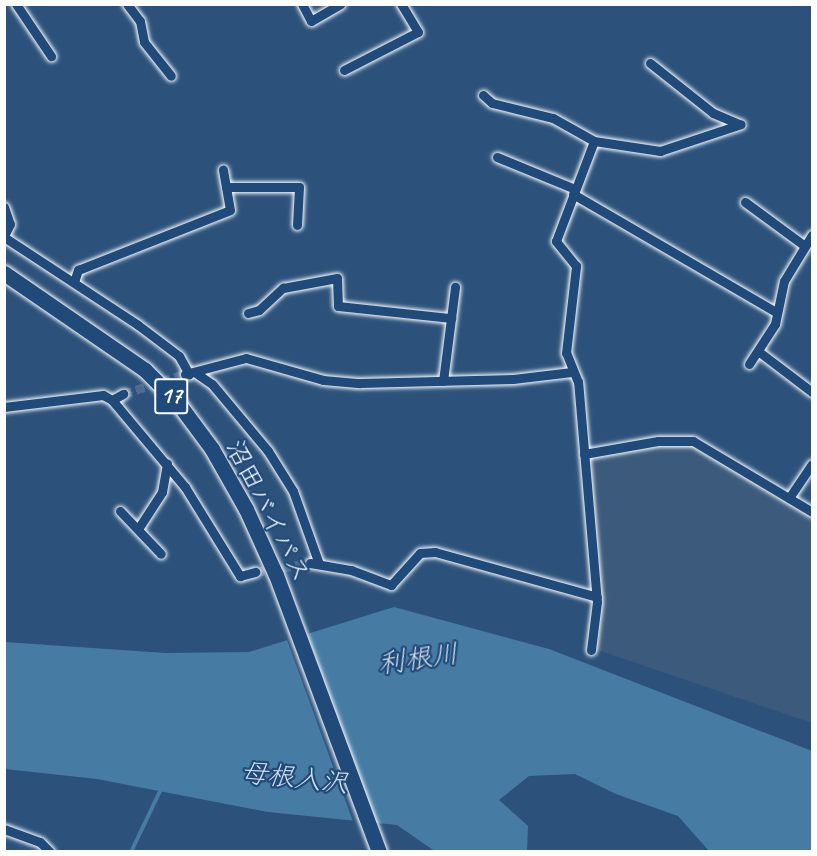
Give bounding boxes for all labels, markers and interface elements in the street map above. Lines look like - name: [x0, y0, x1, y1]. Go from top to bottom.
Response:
- road number: 17: [153, 375, 189, 417]
- street label: 沼田バイパス: [219, 434, 317, 588]
- water label: 利根川: [376, 637, 460, 681]
- water label: 母根入沢: [239, 756, 349, 800]

